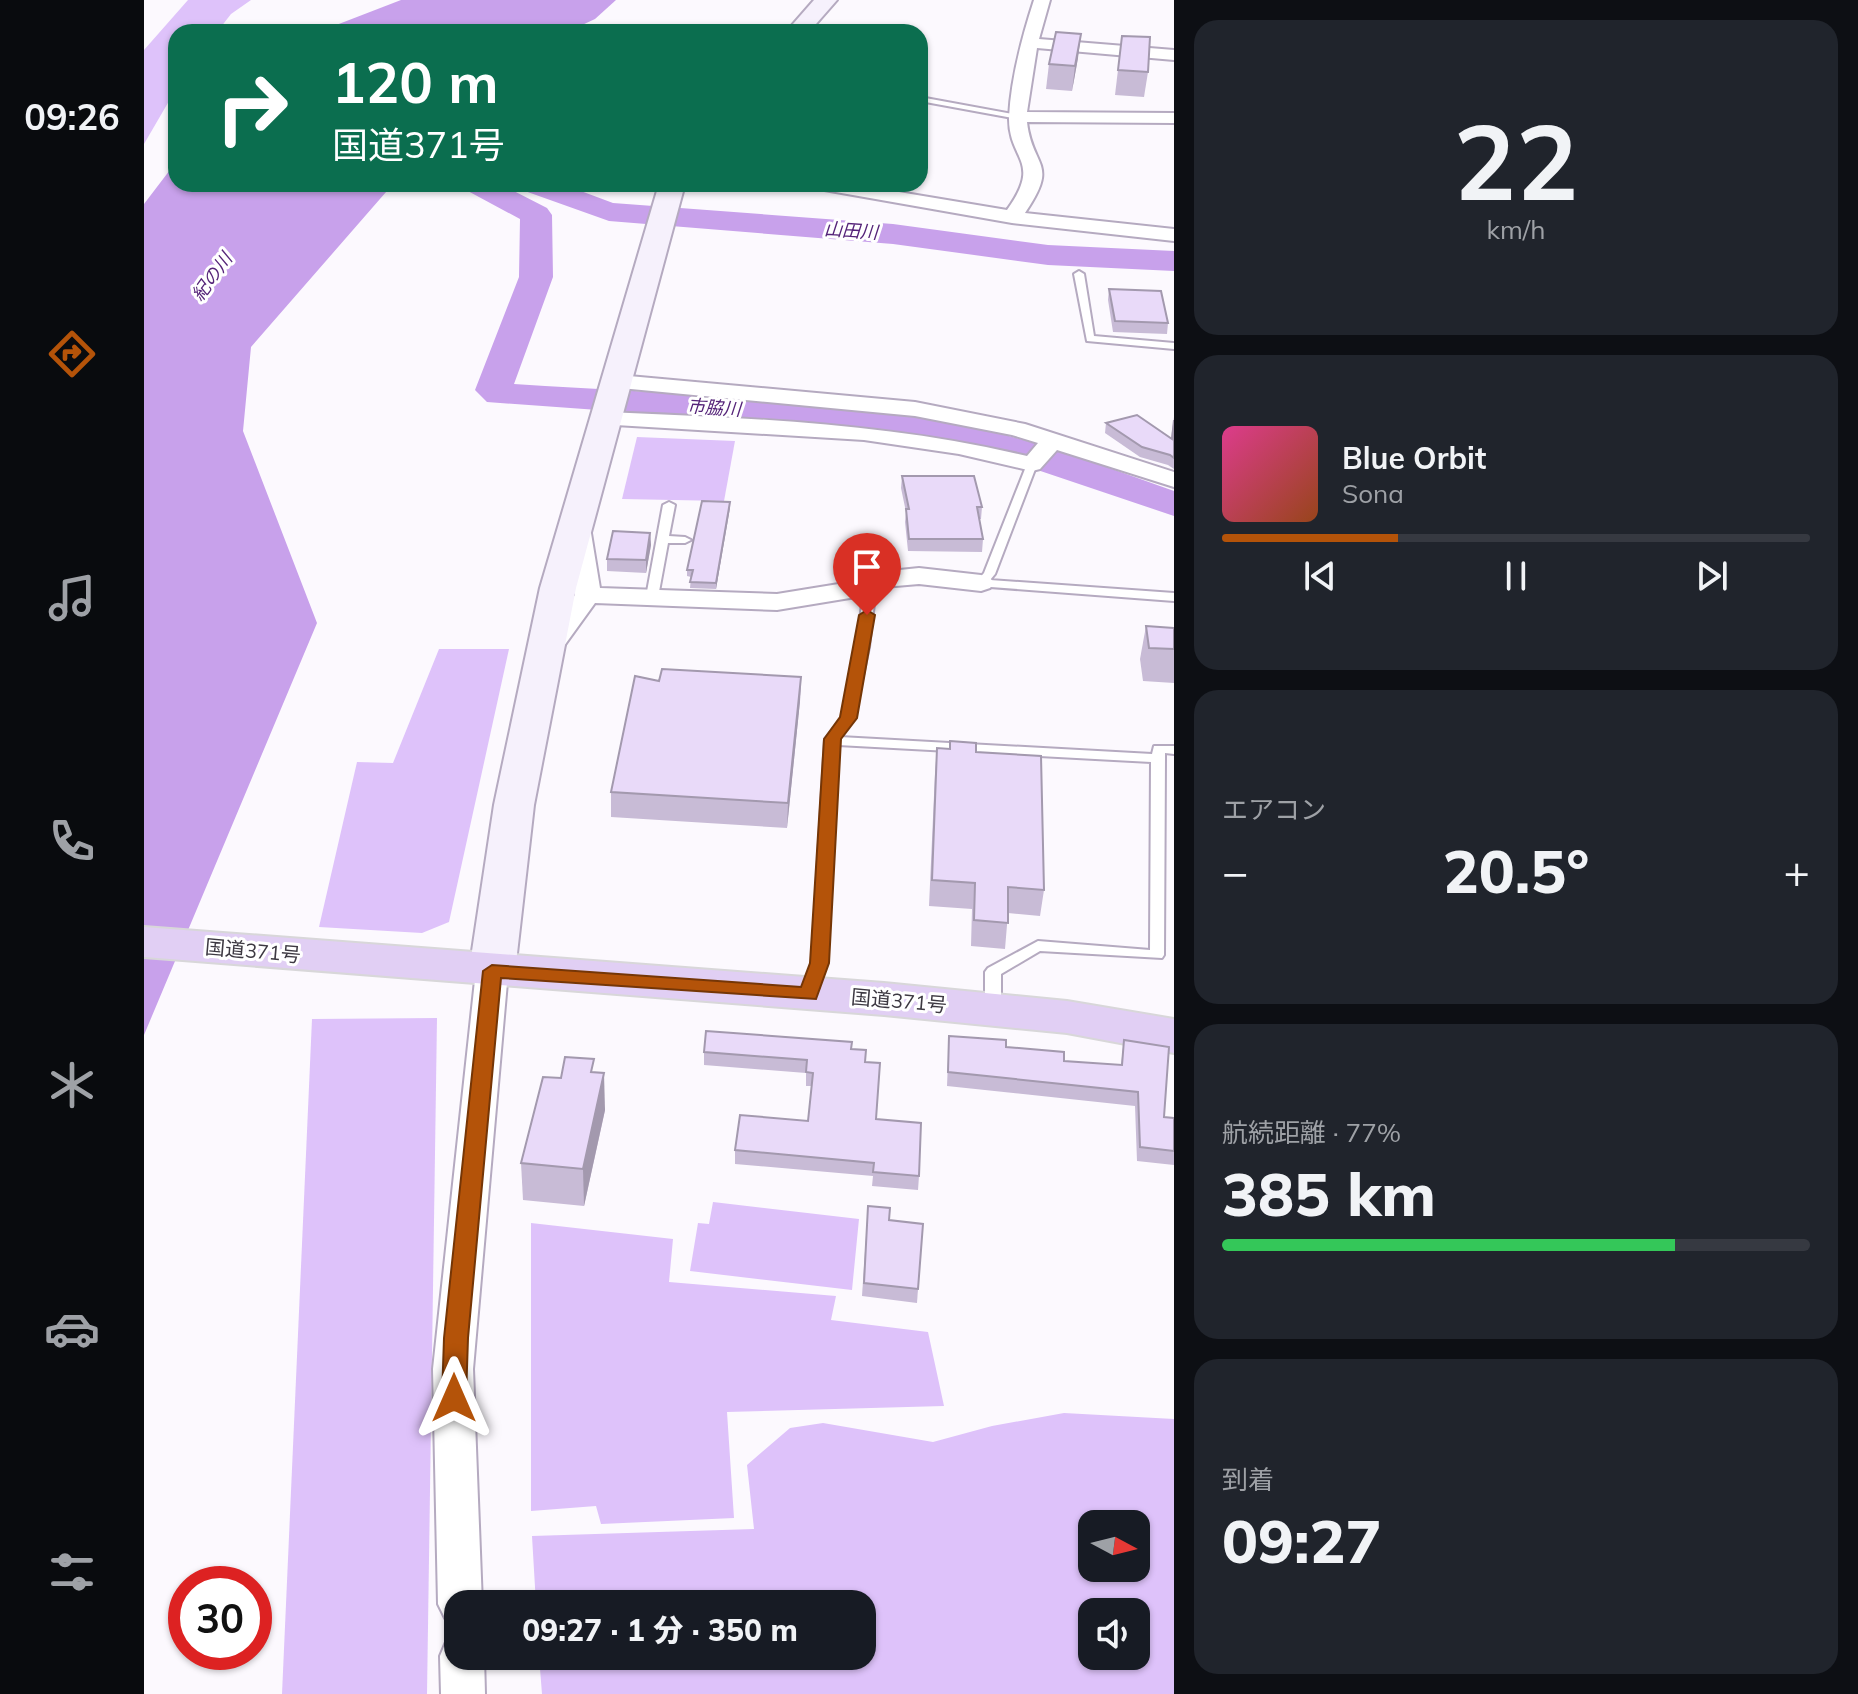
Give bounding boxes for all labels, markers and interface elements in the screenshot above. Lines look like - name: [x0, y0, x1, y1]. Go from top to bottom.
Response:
- text: 120 m: [332, 47, 499, 117]
- icon: right: [200, 56, 304, 160]
- text: 09:26: [24, 94, 120, 139]
- text: 22: [1454, 95, 1578, 226]
- text: 国道371号: [332, 122, 505, 167]
- text: km/h: [1487, 213, 1545, 246]
- water label: 山田川: [823, 217, 881, 244]
- water label: 紀の川: [186, 246, 238, 305]
- icon: directions: [44, 326, 100, 382]
- water label: 市脇川: [686, 394, 744, 421]
- text: Blue Orbit: [1342, 439, 1486, 477]
- text: Sona: [1342, 477, 1404, 510]
- pin: [833, 533, 901, 615]
- icon: arrive: [845, 545, 889, 589]
- icon: previous: [1298, 554, 1342, 598]
- icon: pause: [1494, 554, 1538, 598]
- icon: next: [1690, 554, 1734, 598]
- icon: music: [44, 570, 100, 626]
- text: エアコン: [1222, 793, 1326, 826]
- icon: phone: [44, 813, 100, 869]
- text: 20.5°: [1443, 833, 1589, 908]
- text: −: [1222, 844, 1248, 899]
- text: +: [1784, 844, 1810, 899]
- street label: 国道371号: [204, 934, 302, 967]
- street label: 国道371号: [850, 984, 948, 1017]
- icon: climate: [44, 1057, 100, 1113]
- text: 航続距離 · 77%: [1222, 1116, 1401, 1149]
- text: 385 km: [1222, 1156, 1436, 1231]
- icon: car: [44, 1301, 100, 1357]
- position arrow: [412, 1356, 496, 1440]
- text: 到着: [1222, 1463, 1274, 1496]
- text: 09:27: [1222, 1503, 1382, 1578]
- north arrow: [1078, 1510, 1150, 1582]
- map controls: [1078, 1510, 1150, 1670]
- icon: filters: [44, 1544, 100, 1600]
- speed limit sign: 30: [168, 1566, 272, 1670]
- button: sound: [1078, 1598, 1150, 1670]
- text: 09:27 · 1 分 · 350 m: [522, 1611, 798, 1649]

